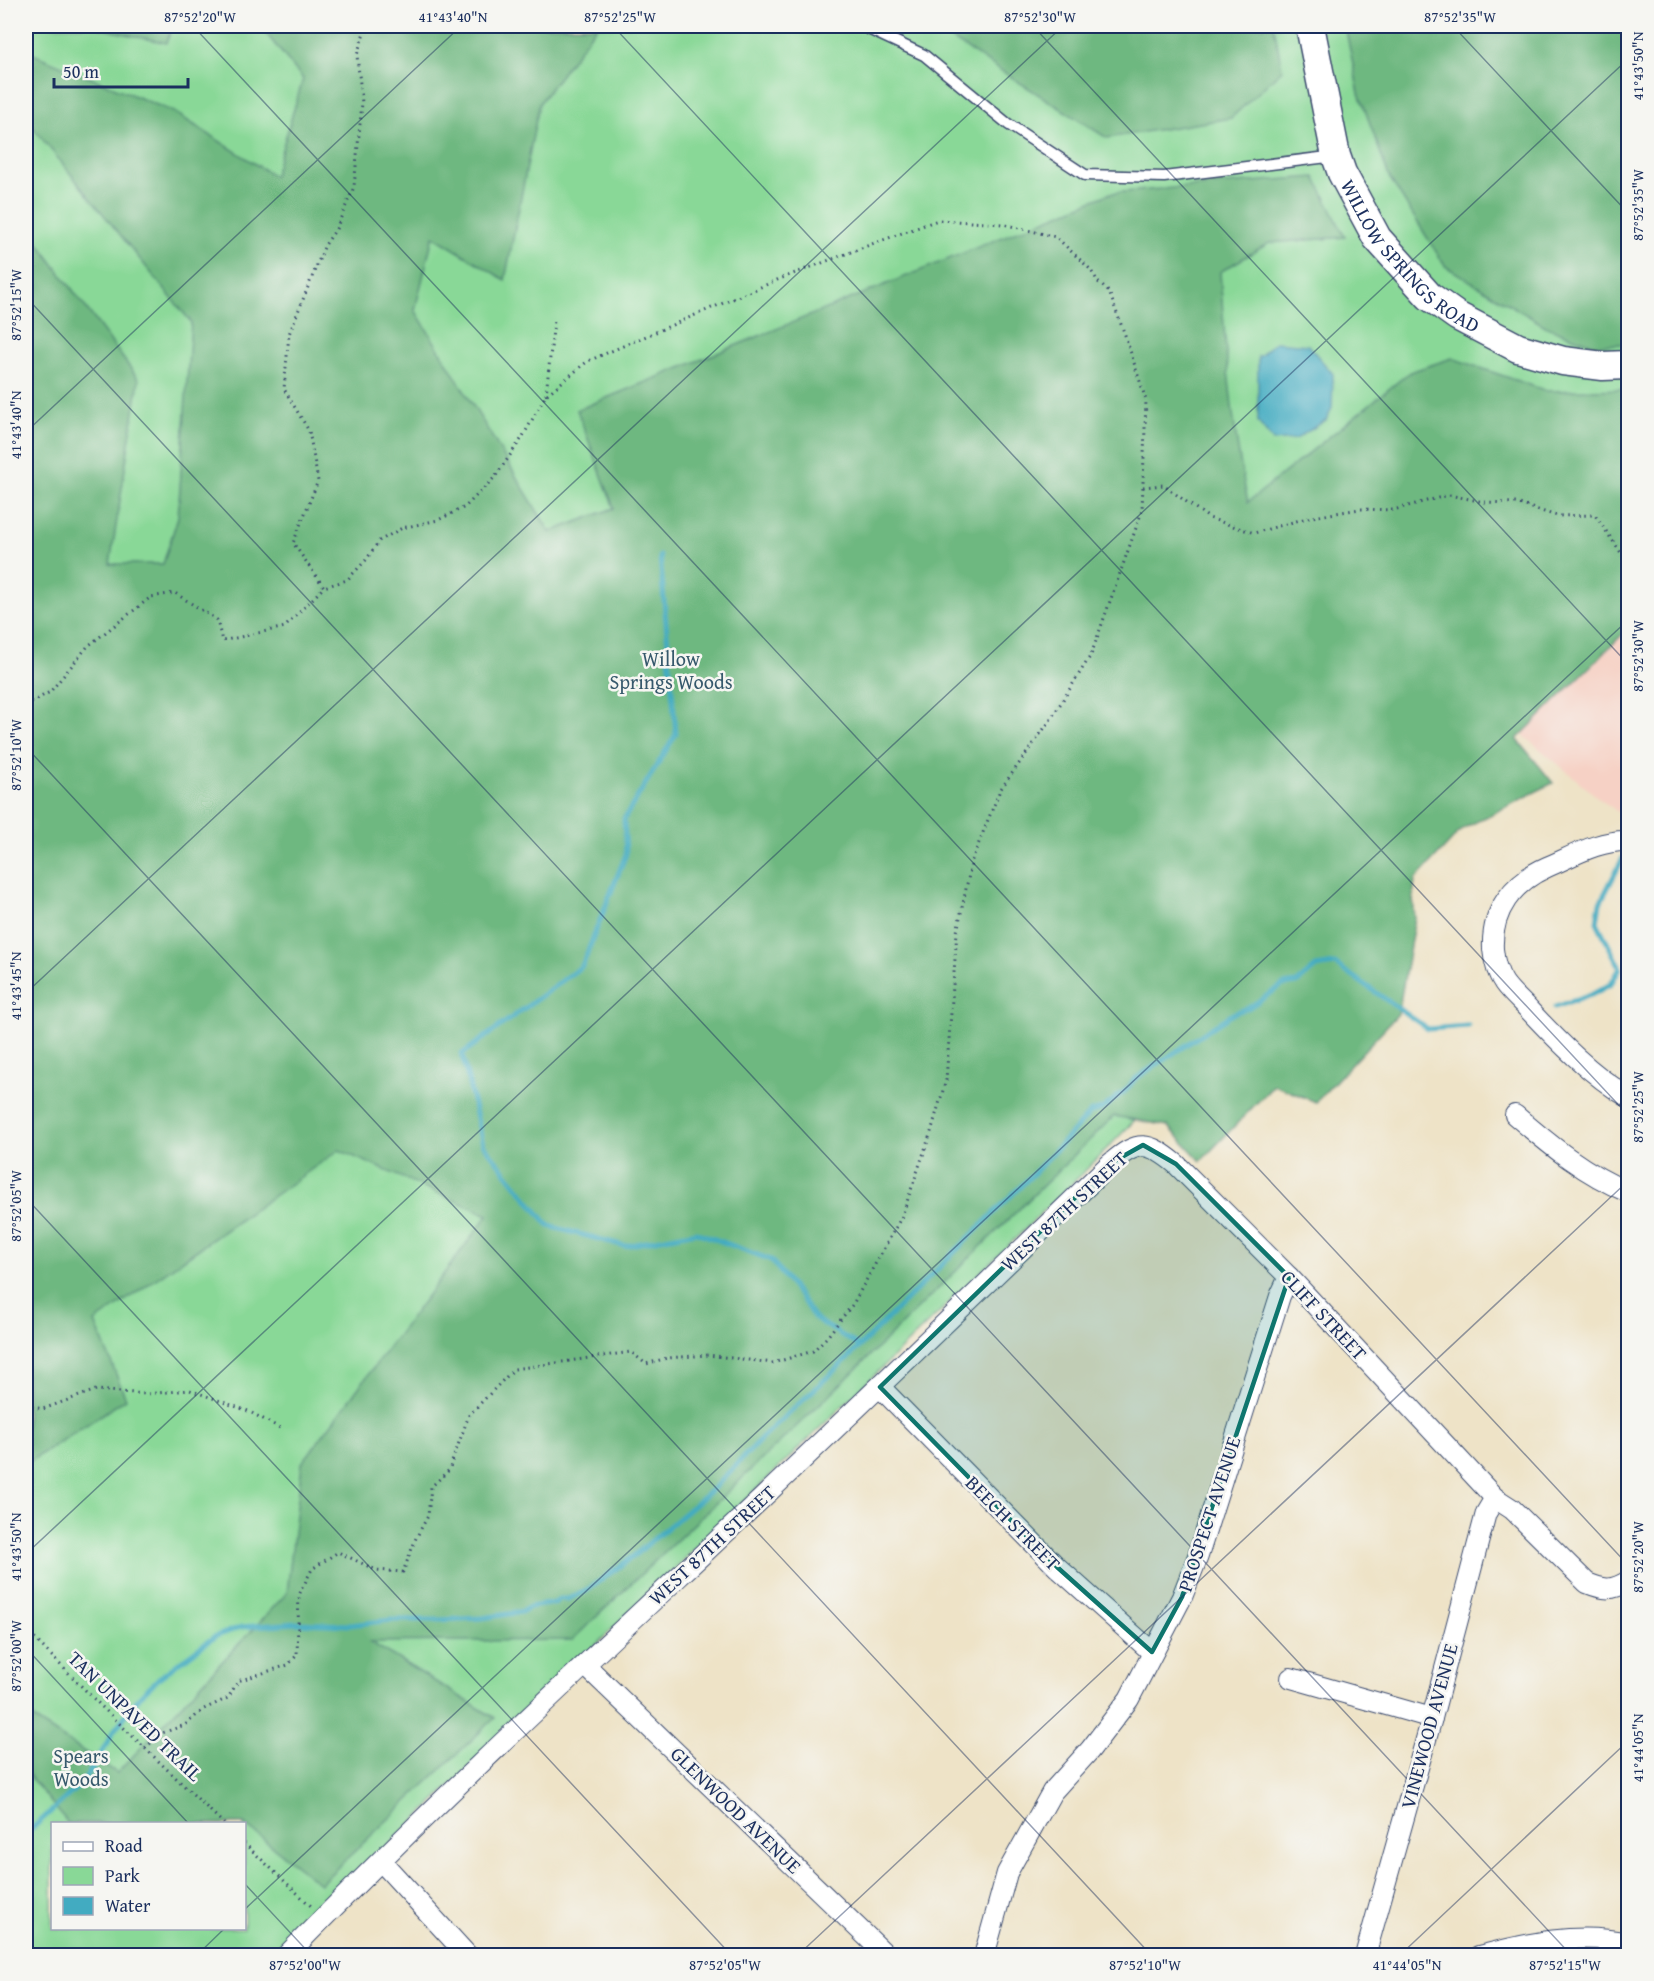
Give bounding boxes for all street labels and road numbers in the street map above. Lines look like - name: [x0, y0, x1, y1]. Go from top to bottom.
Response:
- street label: WILLOW SPRINGS ROAD: [1334, 174, 1485, 339]
- street label: WEST 87TH STREET: [994, 1144, 1134, 1277]
- street label: CLIFF STREET: [1275, 1263, 1374, 1366]
- street label: PROSPECT AVENUE: [1170, 1432, 1247, 1595]
- street label: BEECH STREET: [959, 1469, 1067, 1577]
- street label: WEST 87TH STREET: [642, 1478, 782, 1611]
- street label: VINEWOOD AVENUE: [1393, 1640, 1465, 1812]
- street label: TAN UNPAVED TRAIL: [62, 1644, 209, 1788]
- street label: GLENWOOD AVENUE: [664, 1739, 808, 1880]

